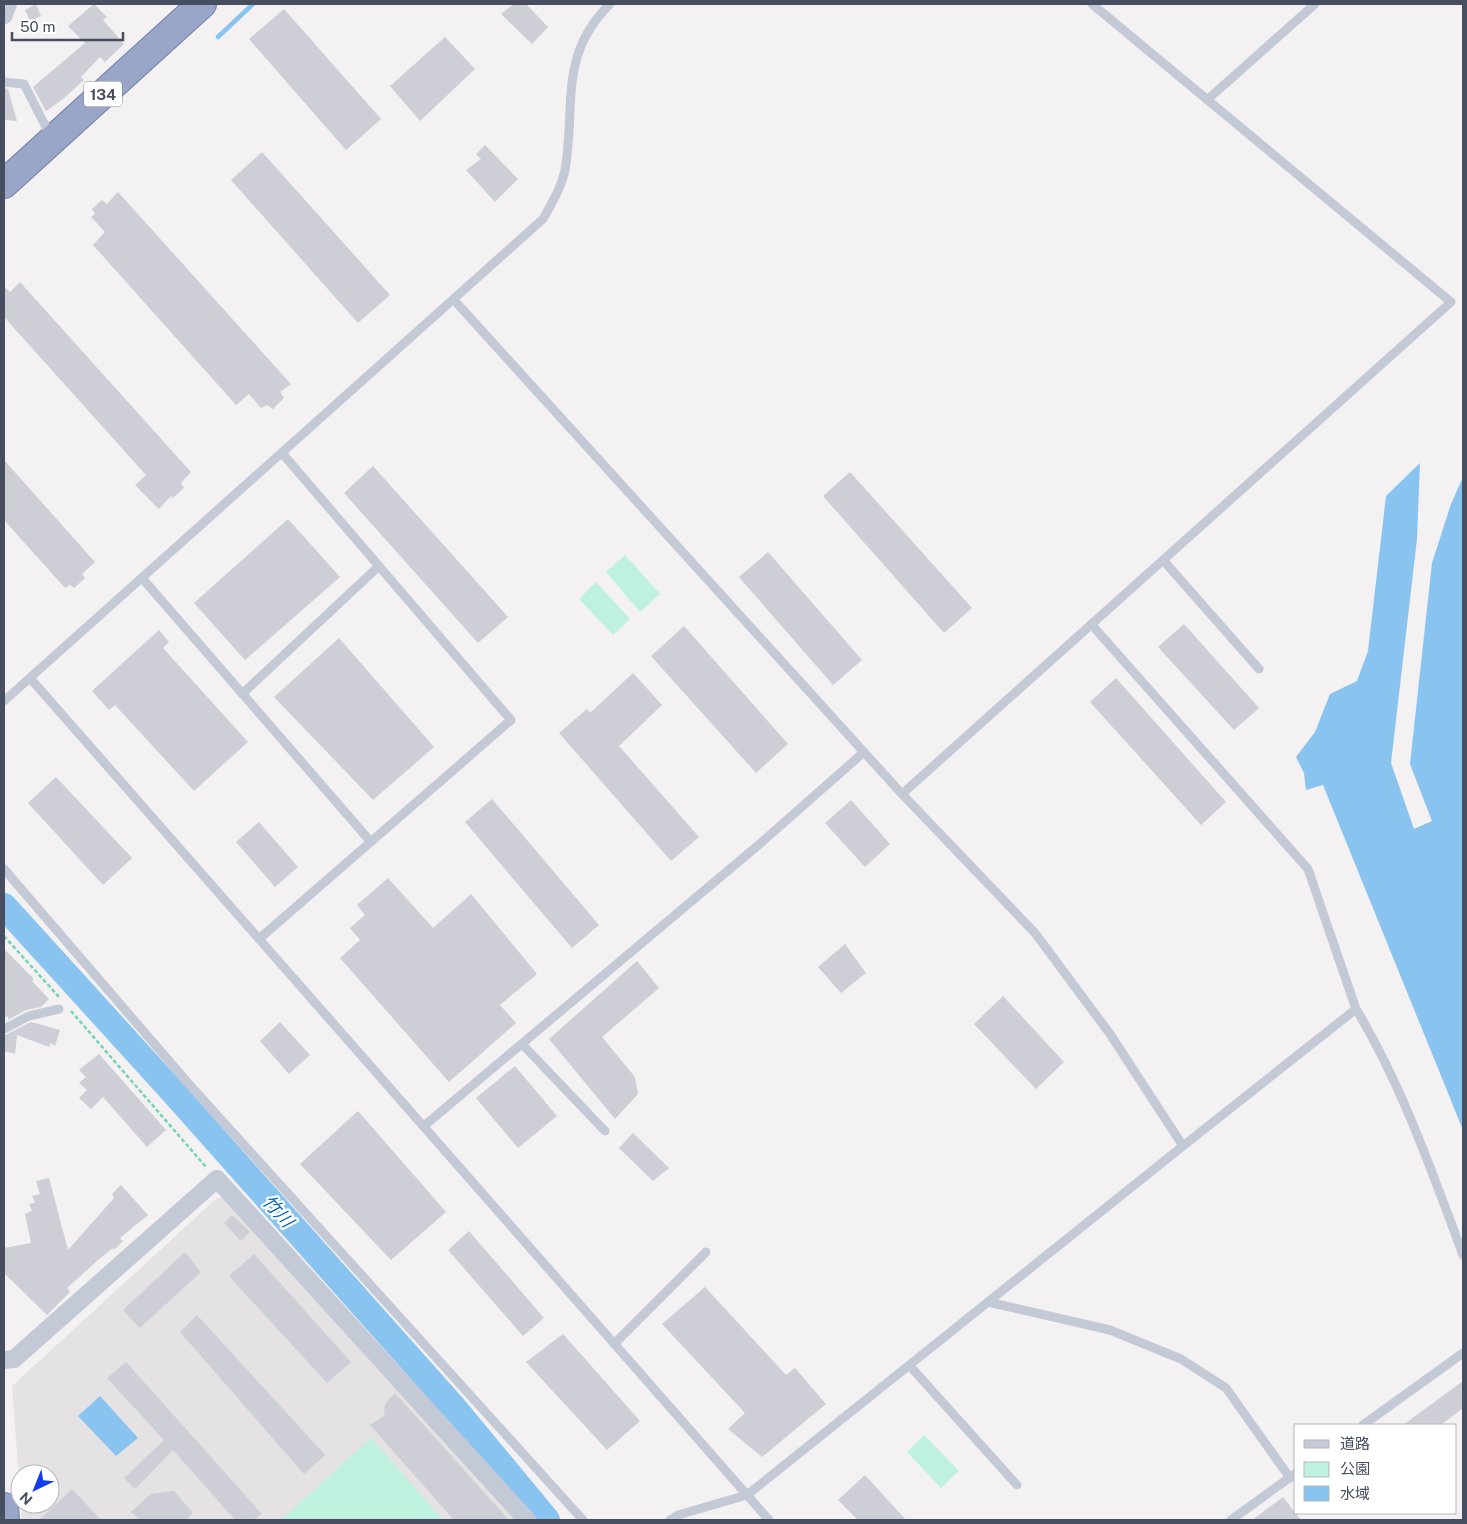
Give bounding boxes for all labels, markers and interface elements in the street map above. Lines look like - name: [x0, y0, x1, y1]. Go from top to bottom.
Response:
- scale bar: [12, 10, 124, 42]
- text: 50 m: [20, 18, 55, 35]
- road number: 134: [84, 82, 122, 106]
- water label: 竹川: [258, 1191, 299, 1233]
- legend: [1294, 1424, 1457, 1514]
- text: 道路: [1340, 1435, 1370, 1452]
- text: 公園: [1340, 1460, 1370, 1477]
- north arrow: [10, 1464, 60, 1514]
- text: 水域: [1340, 1485, 1370, 1502]
- text: N: [17, 1489, 36, 1508]

